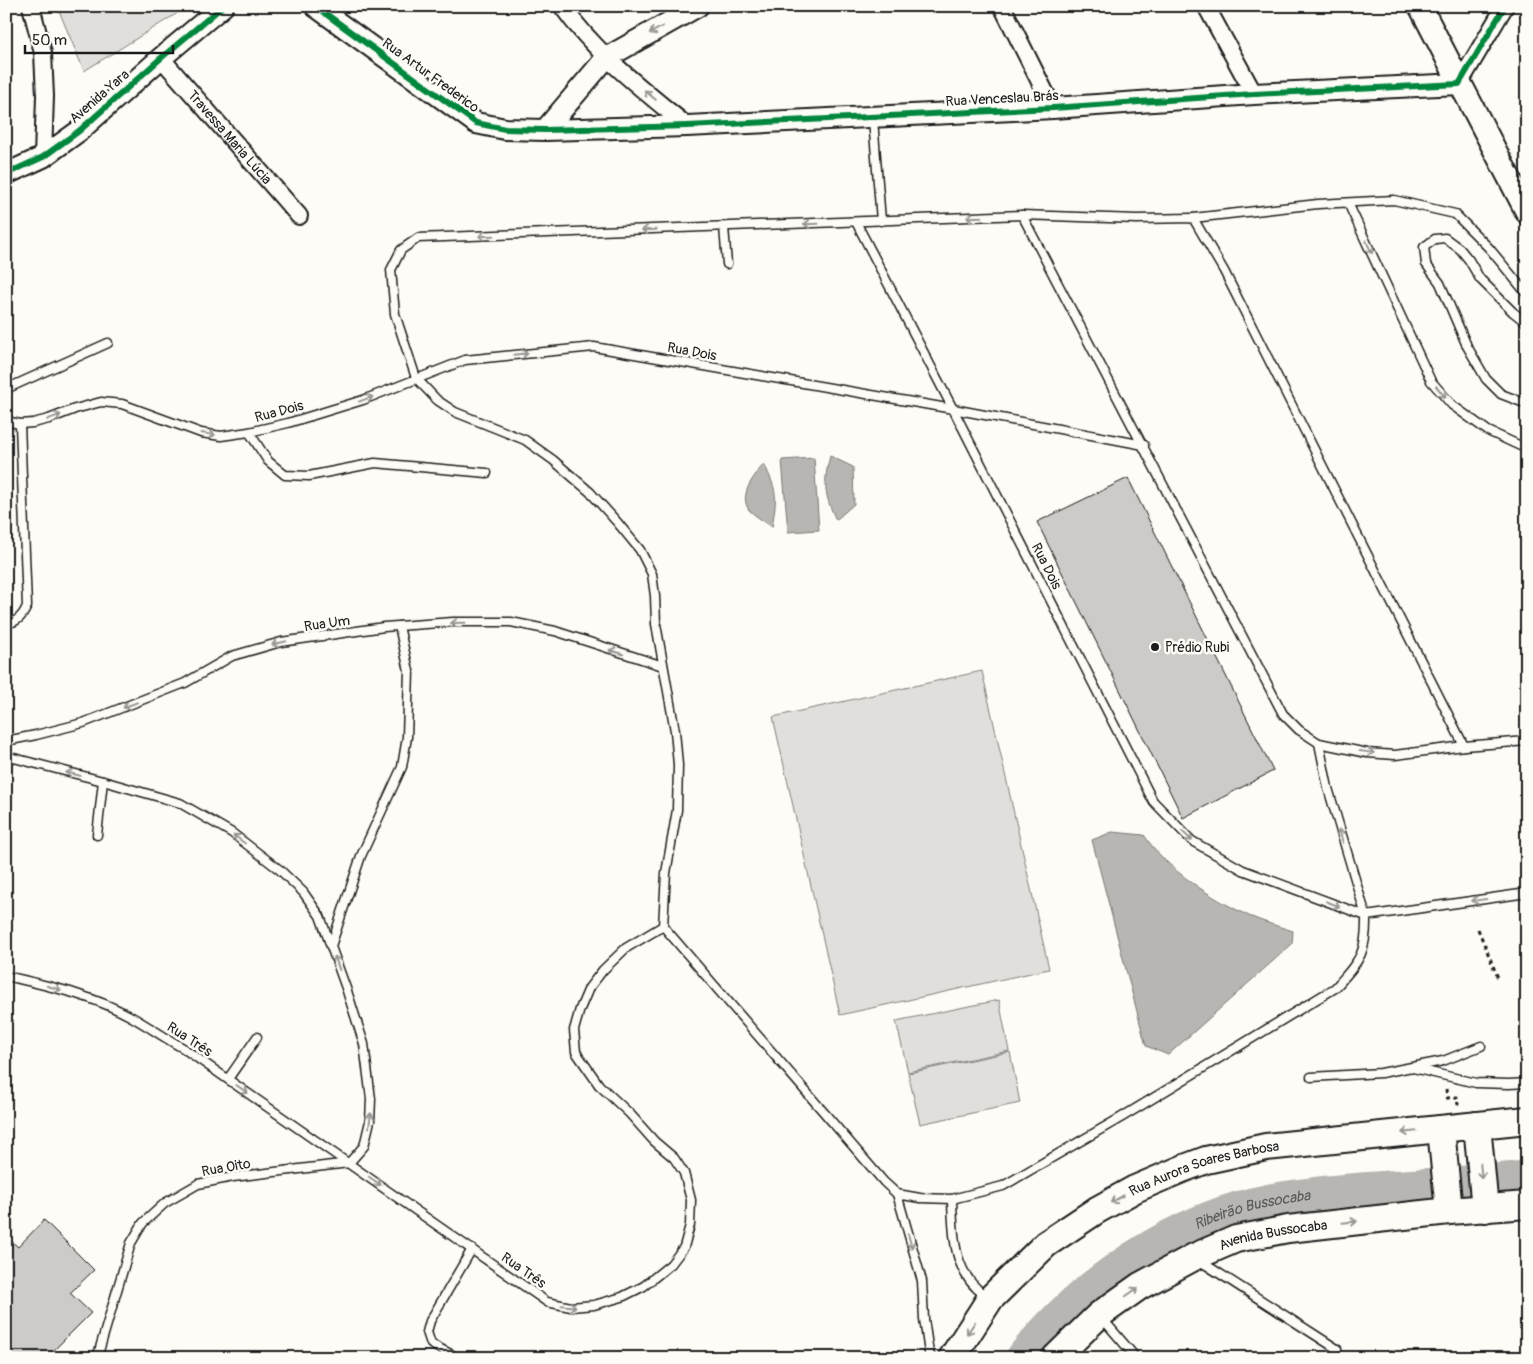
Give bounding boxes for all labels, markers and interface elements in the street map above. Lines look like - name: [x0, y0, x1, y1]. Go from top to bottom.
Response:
- scale bar: [25, 22, 172, 54]
- one-way arrow: [649, 26, 664, 35]
- text: 50 m: [32, 31, 67, 50]
- street label: Rua Artur Frederico: [379, 35, 483, 117]
- street label: Avenida Yara: [66, 66, 133, 127]
- street label: Travessa Maria Lúcia: [184, 87, 275, 188]
- street label: Rua Venceslau Brás: [945, 87, 1060, 110]
- one-way arrow: [643, 90, 656, 101]
- one-way arrow: [966, 213, 982, 222]
- one-way arrow: [803, 219, 819, 228]
- one-way arrow: [641, 225, 657, 234]
- one-way arrow: [479, 231, 495, 240]
- one-way arrow: [1365, 239, 1374, 254]
- street label: Rua Dois: [666, 339, 719, 364]
- one-way arrow: [512, 349, 528, 359]
- one-way arrow: [1435, 385, 1446, 398]
- one-way arrow: [358, 394, 373, 403]
- street label: Rua Dois: [253, 397, 306, 426]
- one-way arrow: [46, 412, 61, 421]
- one-way arrow: [200, 429, 216, 439]
- street label: Rua Dois: [1028, 540, 1066, 593]
- street label: Rua Um: [303, 612, 351, 635]
- one-way arrow: [450, 618, 466, 627]
- one-way arrow: [272, 639, 288, 648]
- place label: Prédio Rubi: [1165, 639, 1230, 656]
- marker: Prédio Rubi: [1149, 641, 1161, 653]
- one-way arrow: [608, 646, 624, 656]
- one-way arrow: [123, 701, 138, 710]
- one-way arrow: [1358, 747, 1374, 757]
- one-way arrow: [66, 769, 82, 778]
- one-way arrow: [1336, 828, 1346, 844]
- one-way arrow: [1181, 830, 1194, 842]
- one-way arrow: [232, 834, 246, 844]
- one-way arrow: [1471, 895, 1487, 905]
- one-way arrow: [1325, 900, 1341, 909]
- one-way arrow: [332, 956, 341, 971]
- one-way arrow: [45, 983, 61, 993]
- street label: Rua Três: [164, 1018, 216, 1061]
- one-way arrow: [234, 1084, 248, 1094]
- one-way arrow: [365, 1113, 375, 1129]
- one-way arrow: [1401, 1127, 1417, 1137]
- street label: Rua Aurora Soares Barbosa: [1126, 1138, 1280, 1200]
- street label: Rua Oito: [200, 1155, 252, 1180]
- one-way arrow: [1476, 1163, 1486, 1179]
- one-way arrow: [368, 1176, 382, 1186]
- water label: Ribeirão Bussocaba: [1191, 1186, 1312, 1234]
- one-way arrow: [1109, 1194, 1124, 1204]
- street label: Avenida Bussocaba: [1216, 1217, 1328, 1254]
- one-way arrow: [1342, 1217, 1358, 1227]
- one-way arrow: [906, 1232, 916, 1248]
- street label: Rua Três: [498, 1249, 550, 1292]
- one-way arrow: [1125, 1287, 1139, 1297]
- one-way arrow: [561, 1301, 577, 1311]
- one-way arrow: [965, 1321, 975, 1335]

